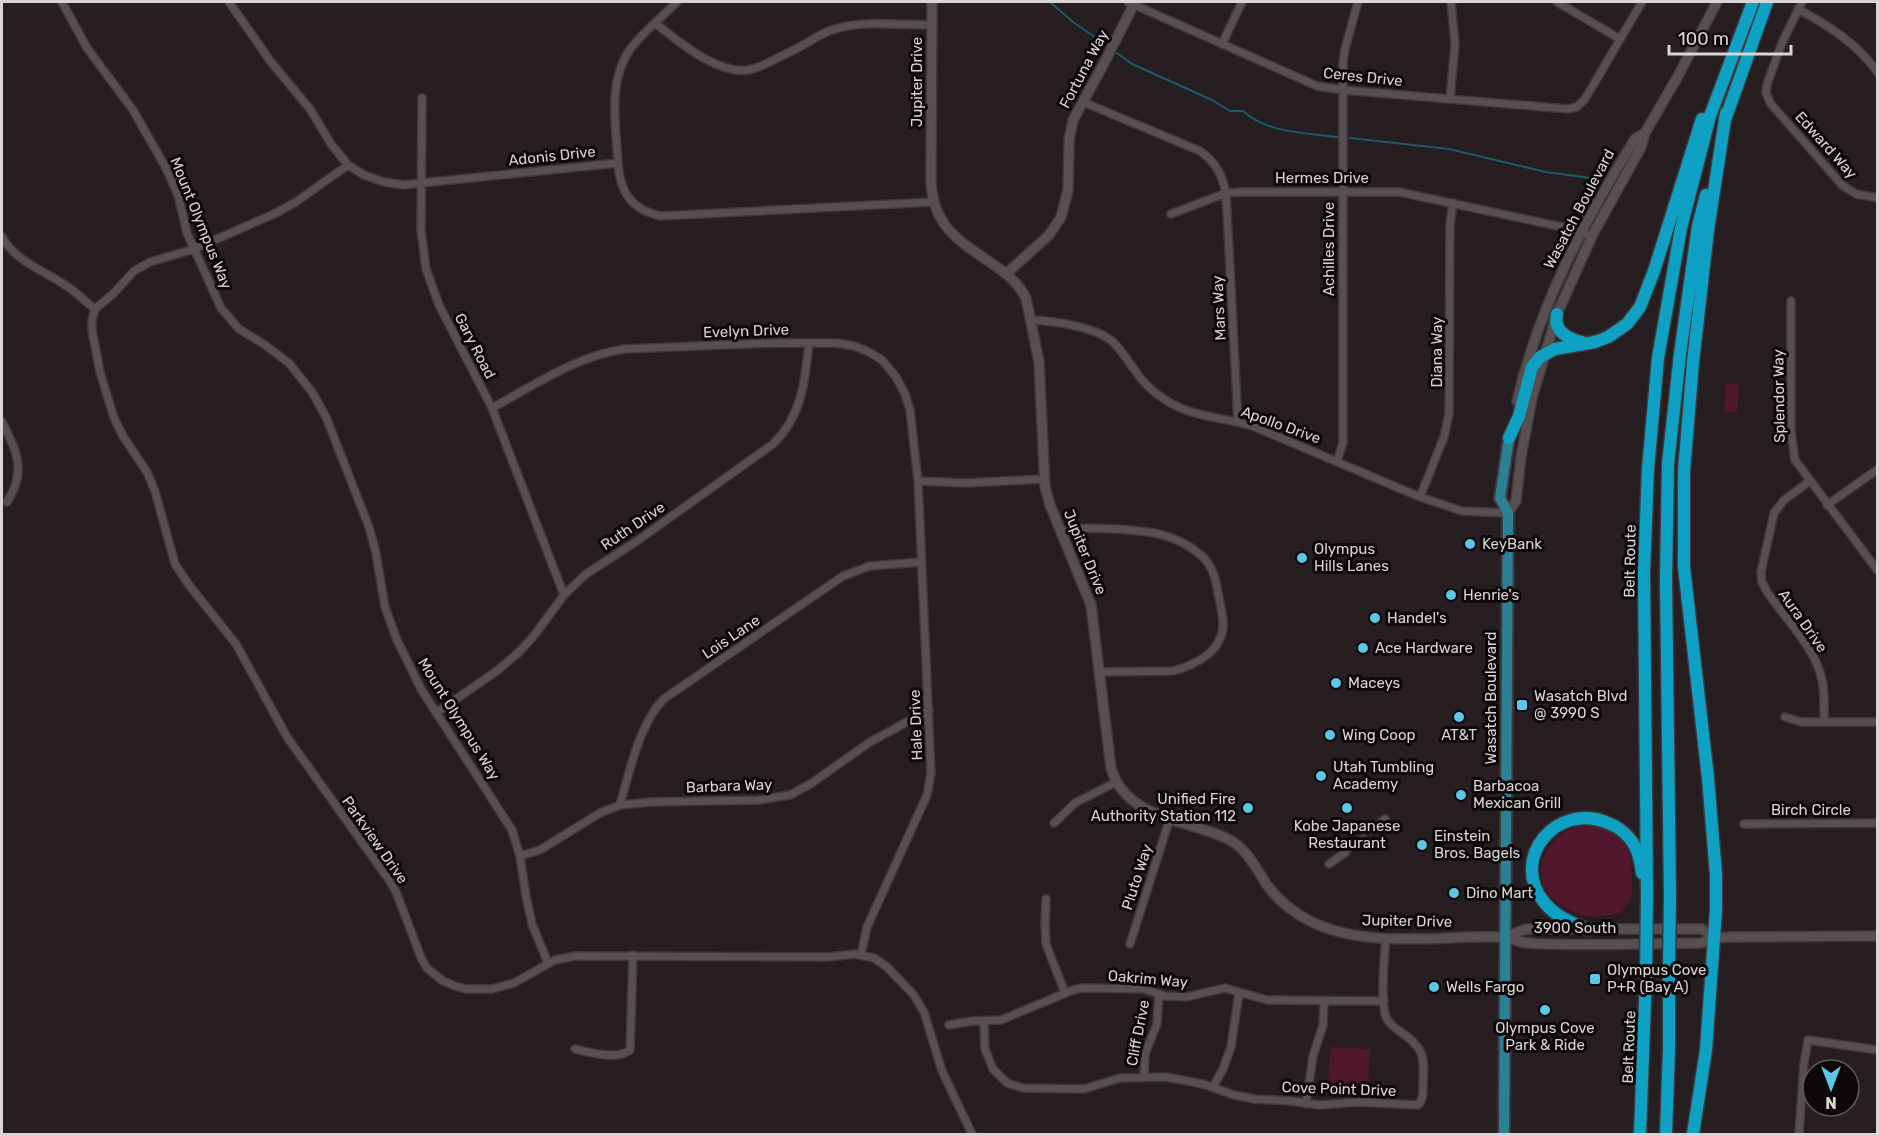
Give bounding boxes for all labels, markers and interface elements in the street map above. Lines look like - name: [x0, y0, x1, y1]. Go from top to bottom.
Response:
- scale bar: [1669, 18, 1790, 56]
- street label: Fortuna Way: [1056, 27, 1112, 111]
- text: 100 m: [1678, 28, 1729, 50]
- street label: Jupiter Drive: [908, 37, 926, 127]
- street label: Ceres Drive: [1322, 64, 1404, 90]
- street label: Edward Way: [1791, 108, 1861, 182]
- street label: Adonis Drive: [507, 142, 597, 170]
- street label: Wasatch Boulevard: [1540, 146, 1618, 272]
- street label: Mount Olympus Way: [166, 154, 236, 292]
- street label: Hermes Drive: [1275, 169, 1369, 187]
- street label: Achilles Drive: [1320, 202, 1338, 296]
- street label: Mars Way: [1208, 275, 1230, 341]
- street label: Gary Road: [451, 310, 499, 382]
- street label: Diana Way: [1428, 316, 1446, 388]
- street label: Evelyn Drive: [703, 321, 789, 341]
- street label: Splendor Way: [1769, 349, 1789, 443]
- street label: Apollo Drive: [1239, 402, 1323, 448]
- street label: Ruth Drive: [597, 498, 669, 554]
- street label: Jupiter Drive: [1060, 507, 1110, 597]
- street label: Belt Route: [1620, 524, 1640, 598]
- place label: KeyBank: [1482, 535, 1542, 553]
- marker: KeyBank: [1463, 537, 1477, 551]
- place label: Olympus Hills Lanes: [1314, 540, 1389, 575]
- marker: Olympus Hills Lanes: [1295, 551, 1309, 565]
- place label: Henrie's: [1463, 586, 1519, 604]
- street label: Aura Drive: [1775, 586, 1831, 656]
- marker: Henrie's: [1444, 588, 1458, 602]
- place label: Handel's: [1387, 609, 1447, 627]
- street label: Lois Lane: [699, 611, 763, 663]
- marker: Handel's: [1368, 611, 1382, 625]
- street label: Wasatch Boulevard: [1482, 632, 1500, 764]
- place label: Ace Hardware: [1375, 639, 1473, 657]
- marker: Ace Hardware: [1356, 641, 1370, 655]
- street label: Mount Olympus Way: [414, 655, 504, 783]
- place label: Maceys: [1348, 674, 1401, 692]
- marker: Maceys: [1329, 676, 1343, 690]
- place label: Wasatch Blvd @ 3990 S: [1534, 687, 1627, 722]
- street label: Hale Drive: [906, 689, 926, 761]
- marker: Wasatch Blvd @ 3990 S: [1515, 698, 1529, 712]
- marker: AT&T: [1452, 710, 1466, 724]
- place label: Wing Coop: [1342, 726, 1416, 744]
- place label: AT&T: [1441, 726, 1477, 744]
- marker: Wing Coop: [1323, 728, 1337, 742]
- place label: Utah Tumbling Academy: [1333, 758, 1434, 793]
- marker: Utah Tumbling Academy: [1314, 769, 1328, 783]
- street label: Barbara Way: [685, 775, 773, 797]
- place label: Barbacoa Mexican Grill: [1473, 777, 1561, 812]
- marker: Barbacoa Mexican Grill: [1454, 788, 1468, 802]
- place label: Unified Fire Authority Station 112: [1091, 790, 1236, 825]
- street label: Parkview Drive: [338, 793, 412, 887]
- marker: Unified Fire Authority Station 112: [1241, 801, 1255, 815]
- marker: Kobe Japanese Restaurant: [1340, 801, 1354, 815]
- street label: Birch Circle: [1771, 801, 1851, 819]
- place label: Kobe Japanese Restaurant: [1294, 817, 1400, 852]
- place label: Einstein Bros. Bagels: [1434, 827, 1521, 862]
- marker: Einstein Bros. Bagels: [1415, 838, 1429, 852]
- street label: Pluto Way: [1118, 842, 1156, 912]
- place label: Dino Mart: [1466, 884, 1533, 902]
- marker: Dino Mart: [1447, 886, 1461, 900]
- street label: Jupiter Drive: [1362, 911, 1452, 931]
- street label: 3900 South: [1534, 919, 1616, 937]
- place label: Olympus Cove P+R (Bay A): [1607, 961, 1706, 996]
- street label: Oakrim Way: [1107, 967, 1189, 991]
- marker: Olympus Cove P+R (Bay A): [1588, 972, 1602, 986]
- place label: Wells Fargo: [1446, 978, 1524, 996]
- marker: Wells Fargo: [1427, 980, 1441, 994]
- street label: Cliff Drive: [1123, 998, 1153, 1068]
- marker: Olympus Cove Park & Ride: [1538, 1003, 1552, 1017]
- street label: Belt Route: [1619, 1010, 1639, 1084]
- place label: Olympus Cove Park & Ride: [1495, 1019, 1595, 1054]
- north arrow: [1801, 1058, 1861, 1118]
- street label: Cove Point Drive: [1281, 1078, 1397, 1100]
- text: N: [1825, 1093, 1837, 1112]

